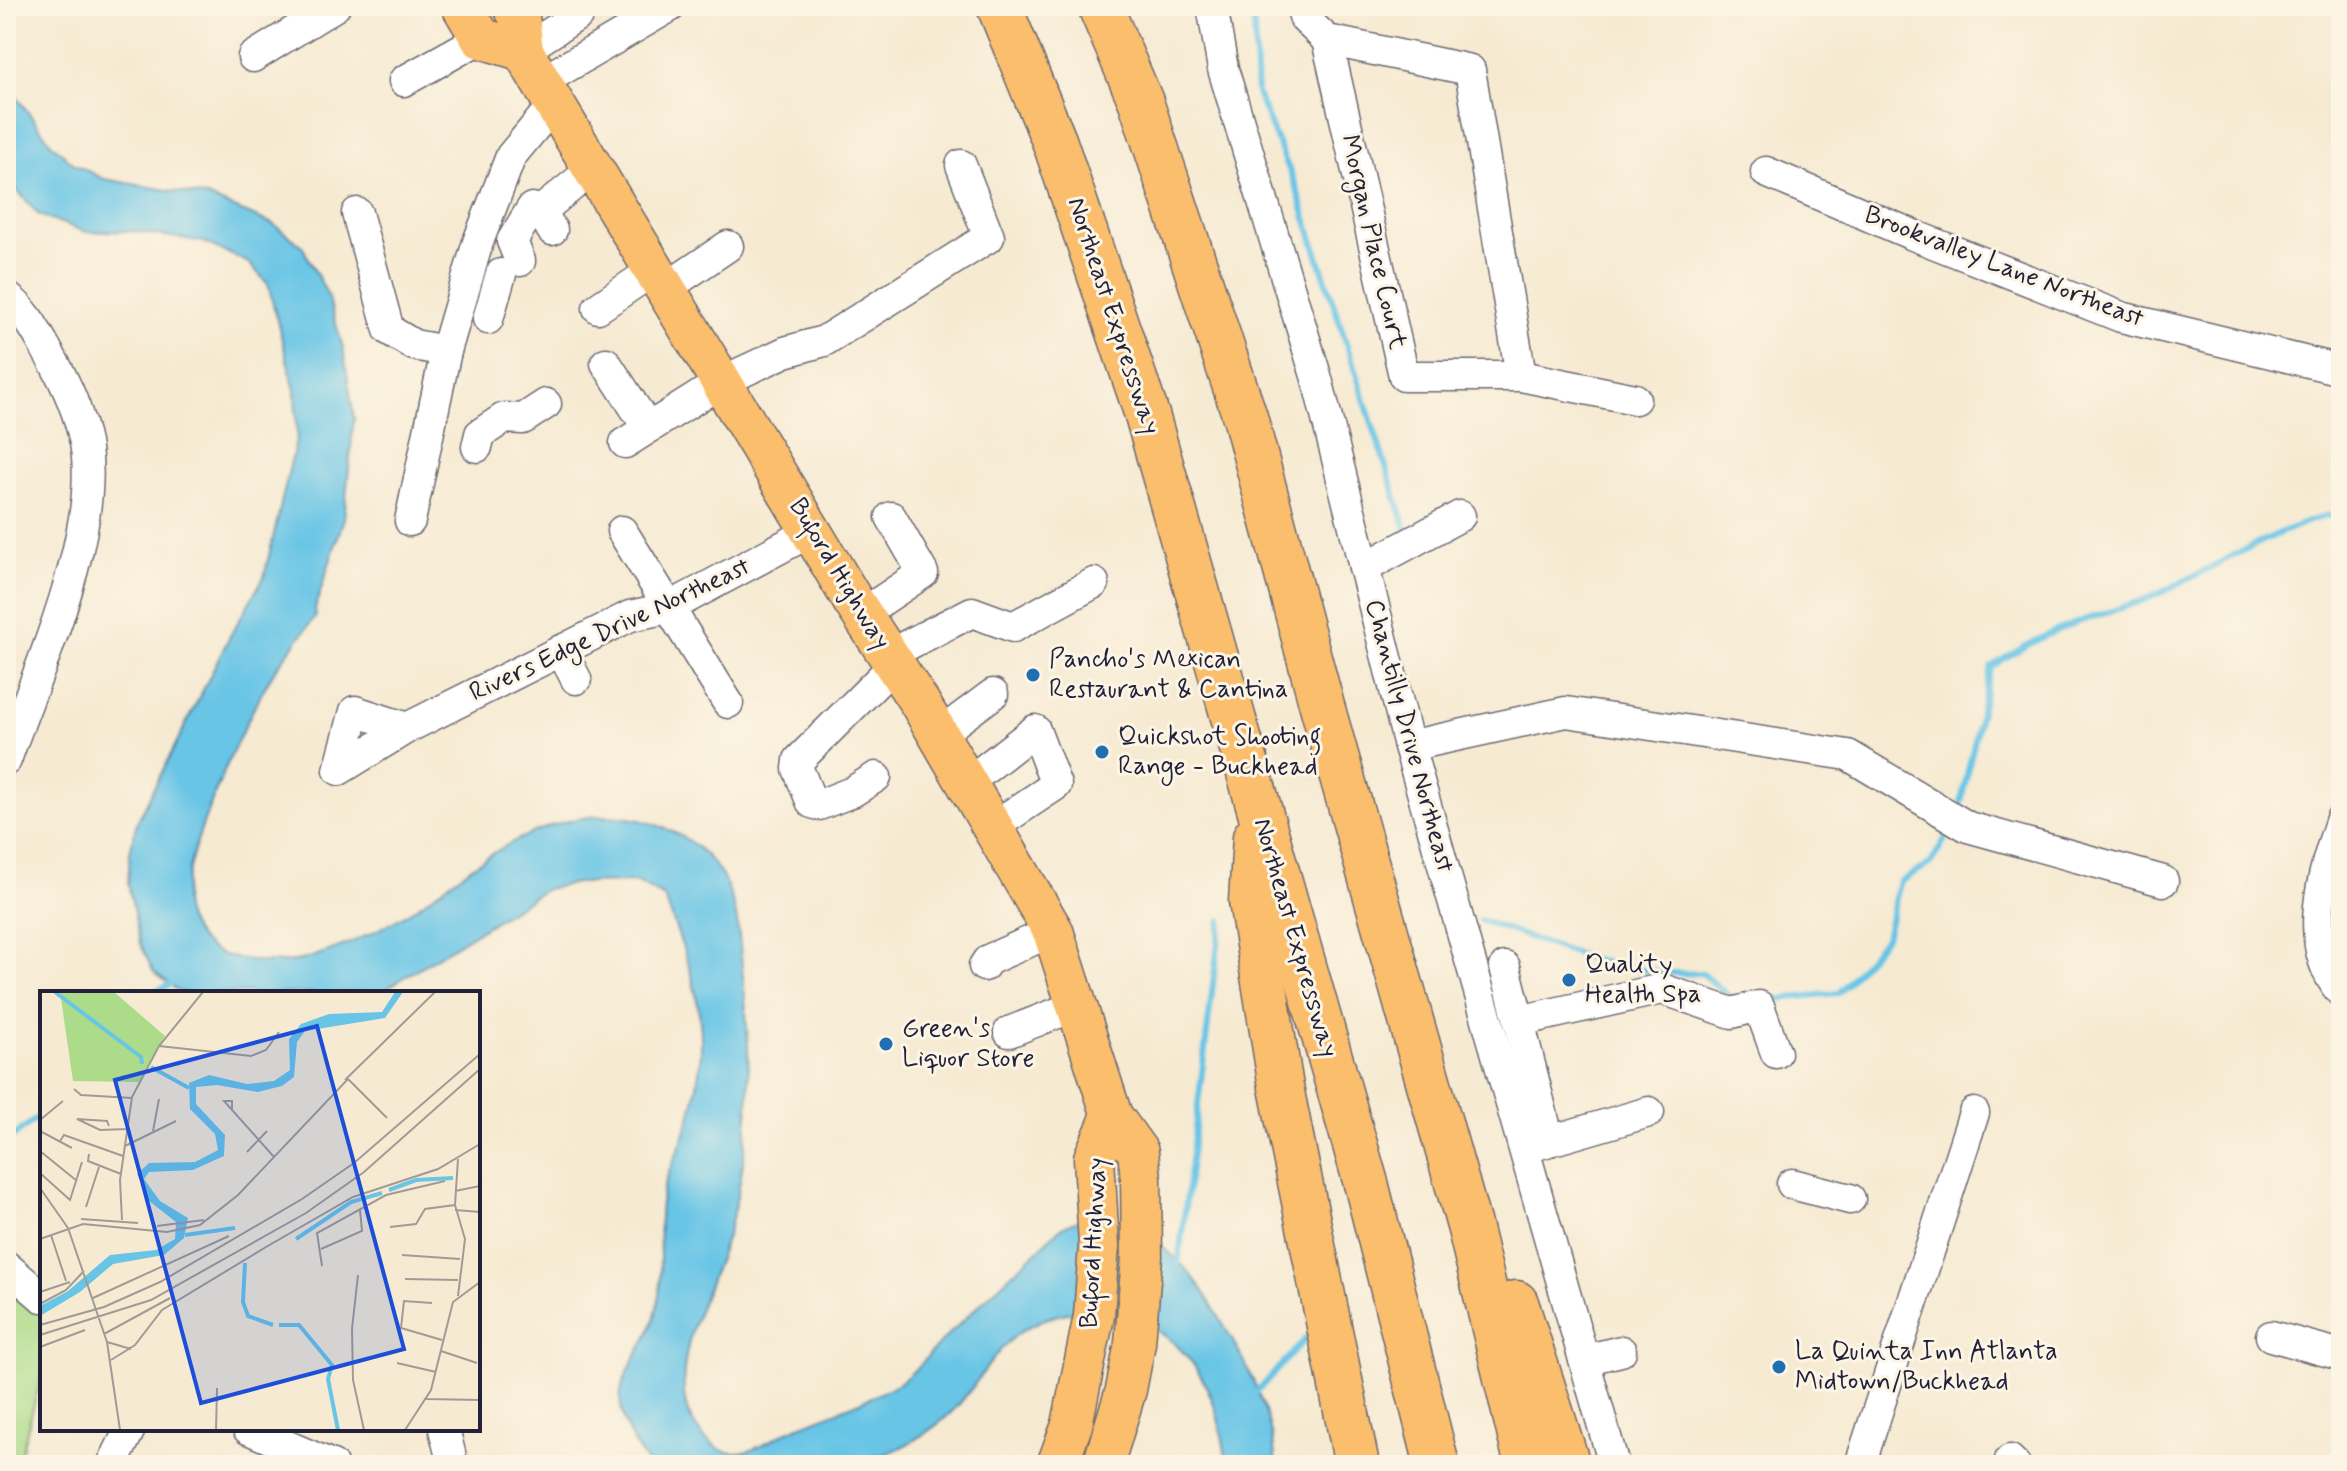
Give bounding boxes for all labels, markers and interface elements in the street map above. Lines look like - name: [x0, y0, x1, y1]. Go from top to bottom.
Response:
- street label: Morgan Place Court: [1330, 131, 1414, 353]
- street label: Northeast Expressway: [1059, 193, 1167, 439]
- street label: Brookvalley Lane Northeast: [1860, 198, 2148, 336]
- street label: Buford Highway: [779, 492, 898, 657]
- street label: Rivers Edge Drive Northeast: [464, 550, 757, 712]
- street label: Chantilly Drive Northeast: [1356, 596, 1462, 876]
- place label: Pancho's Mexican Restaurant & Cantina: [1049, 643, 1288, 707]
- marker: Pancho's Mexican Restaurant & Cantina: [1024, 666, 1042, 684]
- place label: Quickshot Shooting Range - Buckhead: [1118, 720, 1321, 786]
- marker: Quickshot Shooting Range - Buckhead: [1093, 743, 1111, 761]
- street label: Northeast Expressway: [1245, 814, 1345, 1062]
- place label: Quality Health Spa: [1585, 948, 1701, 1012]
- marker: Quality Health Spa: [1560, 971, 1578, 989]
- inset map: [40, 991, 480, 1431]
- place label: Green's Liquor Store: [902, 1012, 1035, 1076]
- marker: Green's Liquor Store: [877, 1035, 895, 1053]
- street label: Buford Highway: [1073, 1157, 1117, 1330]
- place label: La Quinta Inn Atlanta Midtown/Buckhead: [1795, 1335, 2058, 1399]
- marker: La Quinta Inn Atlanta Midtown/Buckhead: [1770, 1358, 1788, 1376]

